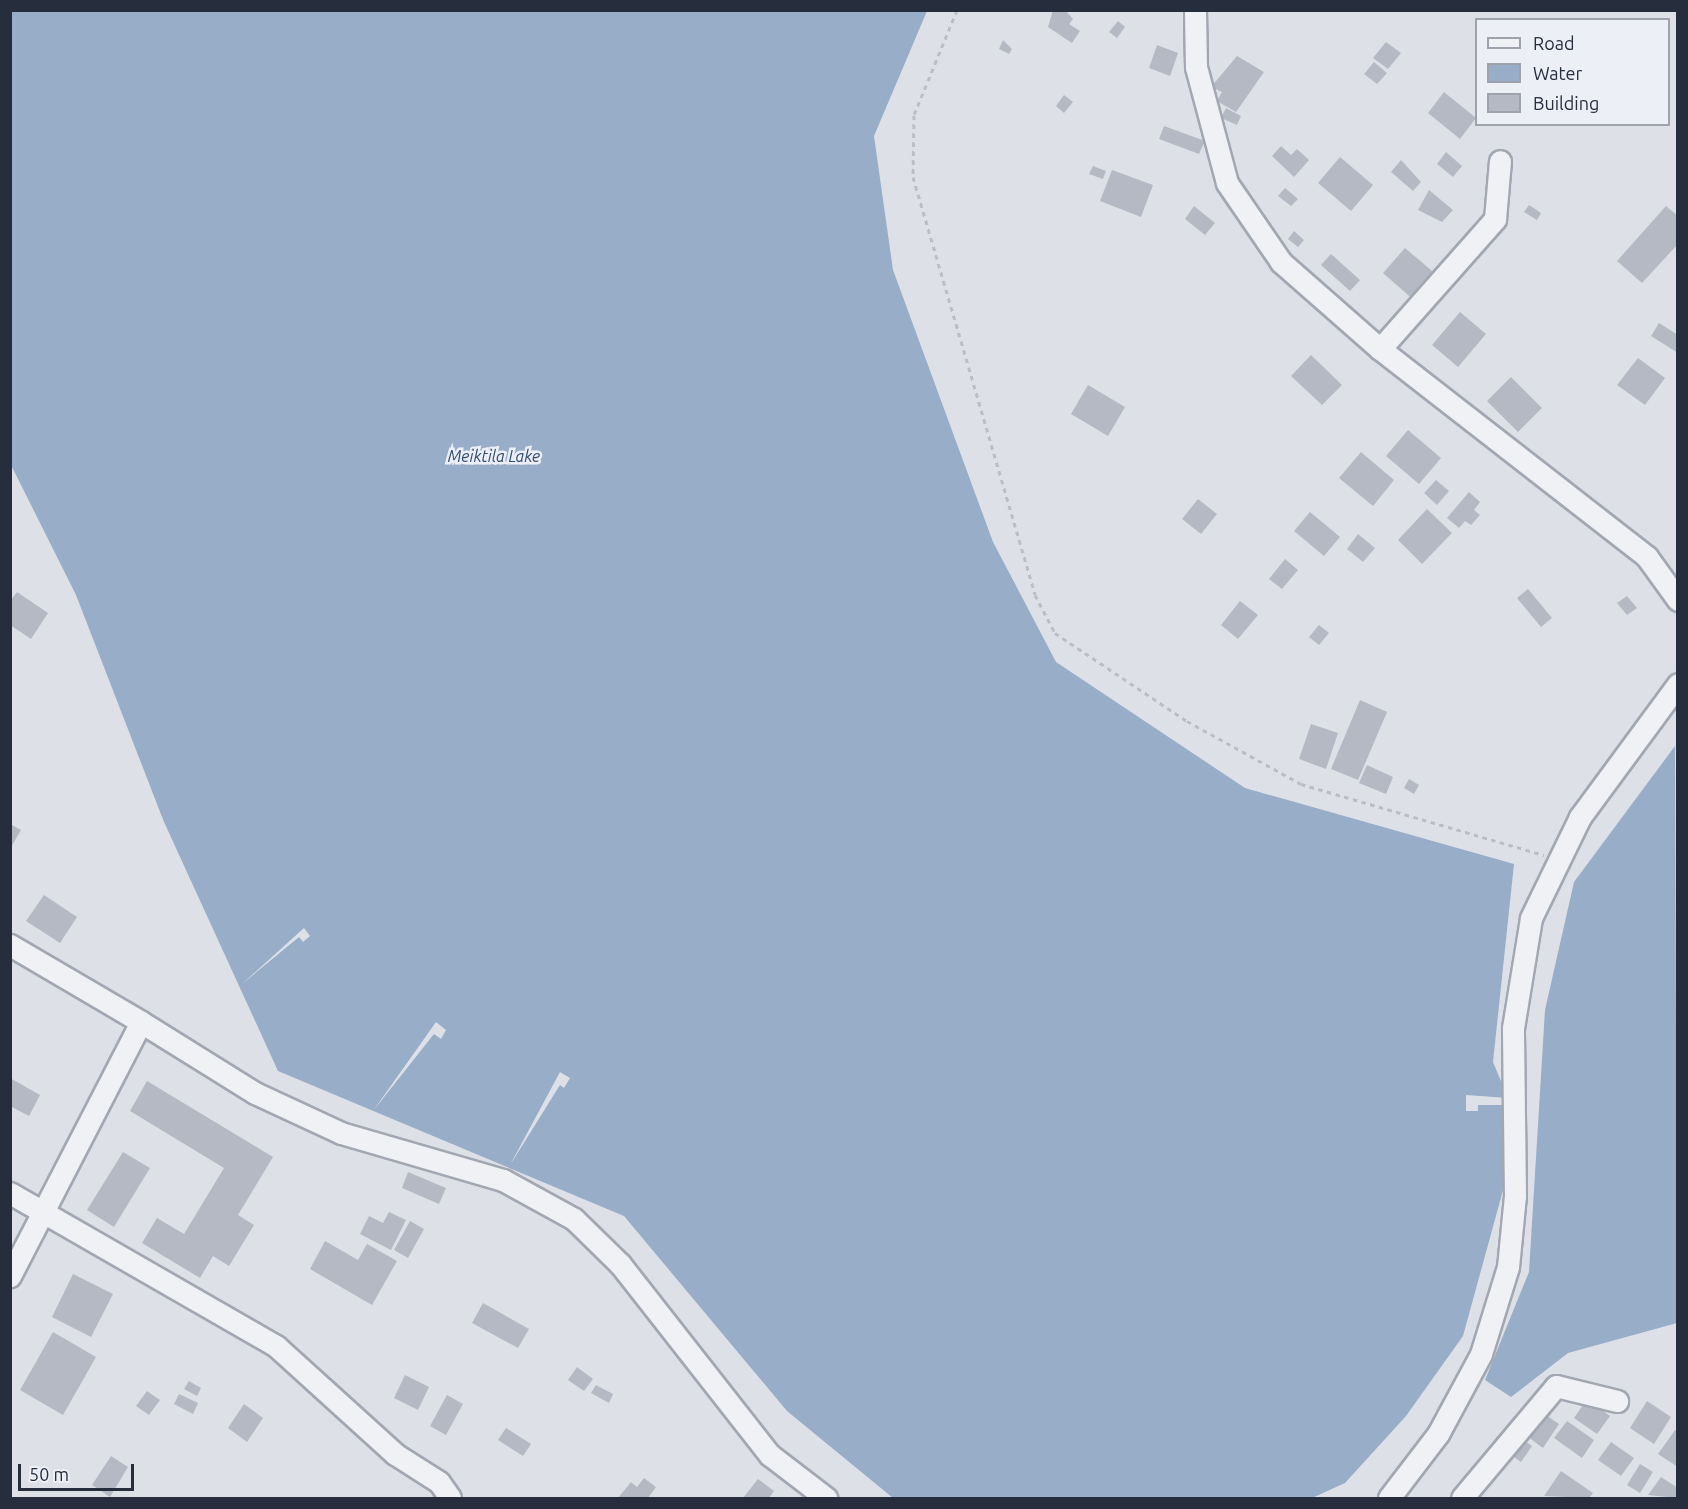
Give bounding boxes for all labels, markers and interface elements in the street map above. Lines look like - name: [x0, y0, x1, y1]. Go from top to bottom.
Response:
- legend: [1475, 18, 1670, 126]
- text: Road: [1533, 33, 1575, 53]
- text: Water: [1533, 63, 1582, 83]
- text: Building: [1533, 93, 1599, 113]
- water label: Meiktila Lake: [448, 446, 540, 466]
- scale bar: [21, 1452, 136, 1490]
- text: 50 m: [29, 1464, 69, 1484]

